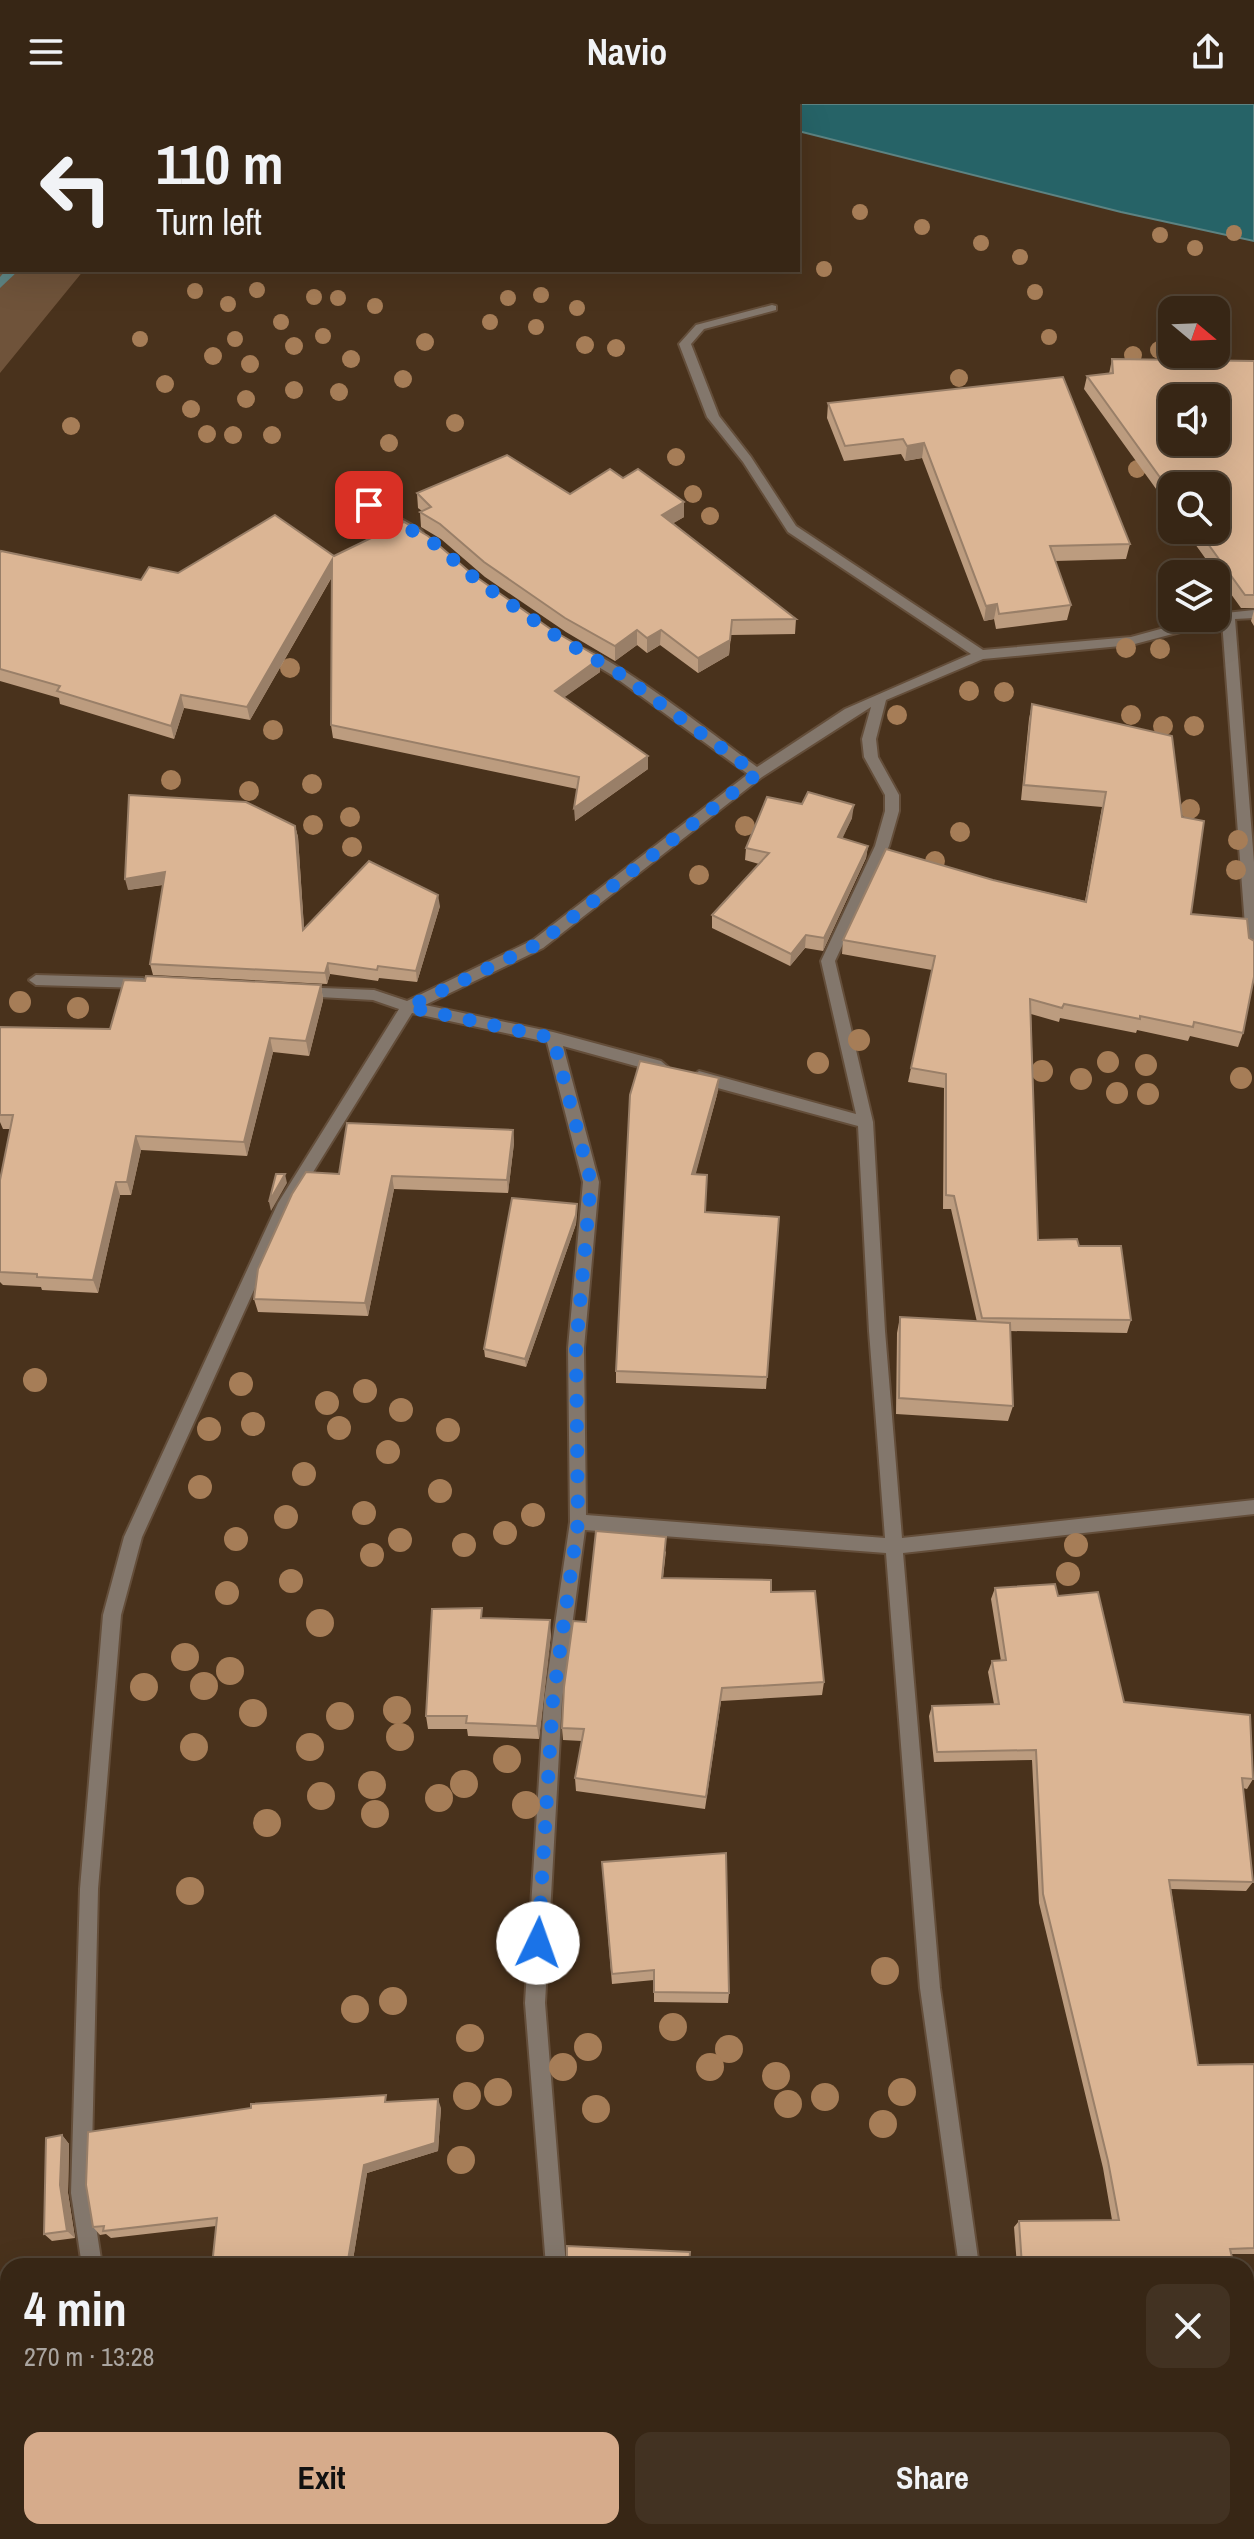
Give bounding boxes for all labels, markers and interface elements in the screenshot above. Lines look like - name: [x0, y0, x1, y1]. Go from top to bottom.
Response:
- text: Navio: [587, 28, 667, 76]
- icon: menu: [24, 30, 68, 74]
- icon: share: [1186, 30, 1230, 74]
- text: 110 m: [156, 126, 284, 201]
- icon: left: [24, 136, 128, 240]
- text: Turn left: [156, 198, 262, 246]
- north arrow: [1158, 296, 1230, 368]
- map controls: [1158, 296, 1230, 632]
- button: sound: [1158, 384, 1230, 456]
- pin: [335, 471, 403, 539]
- button: search: [1158, 472, 1230, 544]
- icon: arrive: [347, 483, 391, 527]
- button: layers: [1158, 560, 1230, 632]
- position arrow: [496, 1901, 580, 1985]
- text: 4 min: [24, 2276, 127, 2341]
- button: close: [1146, 2284, 1230, 2368]
- text: 270 m · 13:28: [24, 2339, 154, 2374]
- button: Exit: [24, 2432, 619, 2524]
- button: Share: [635, 2432, 1230, 2524]

